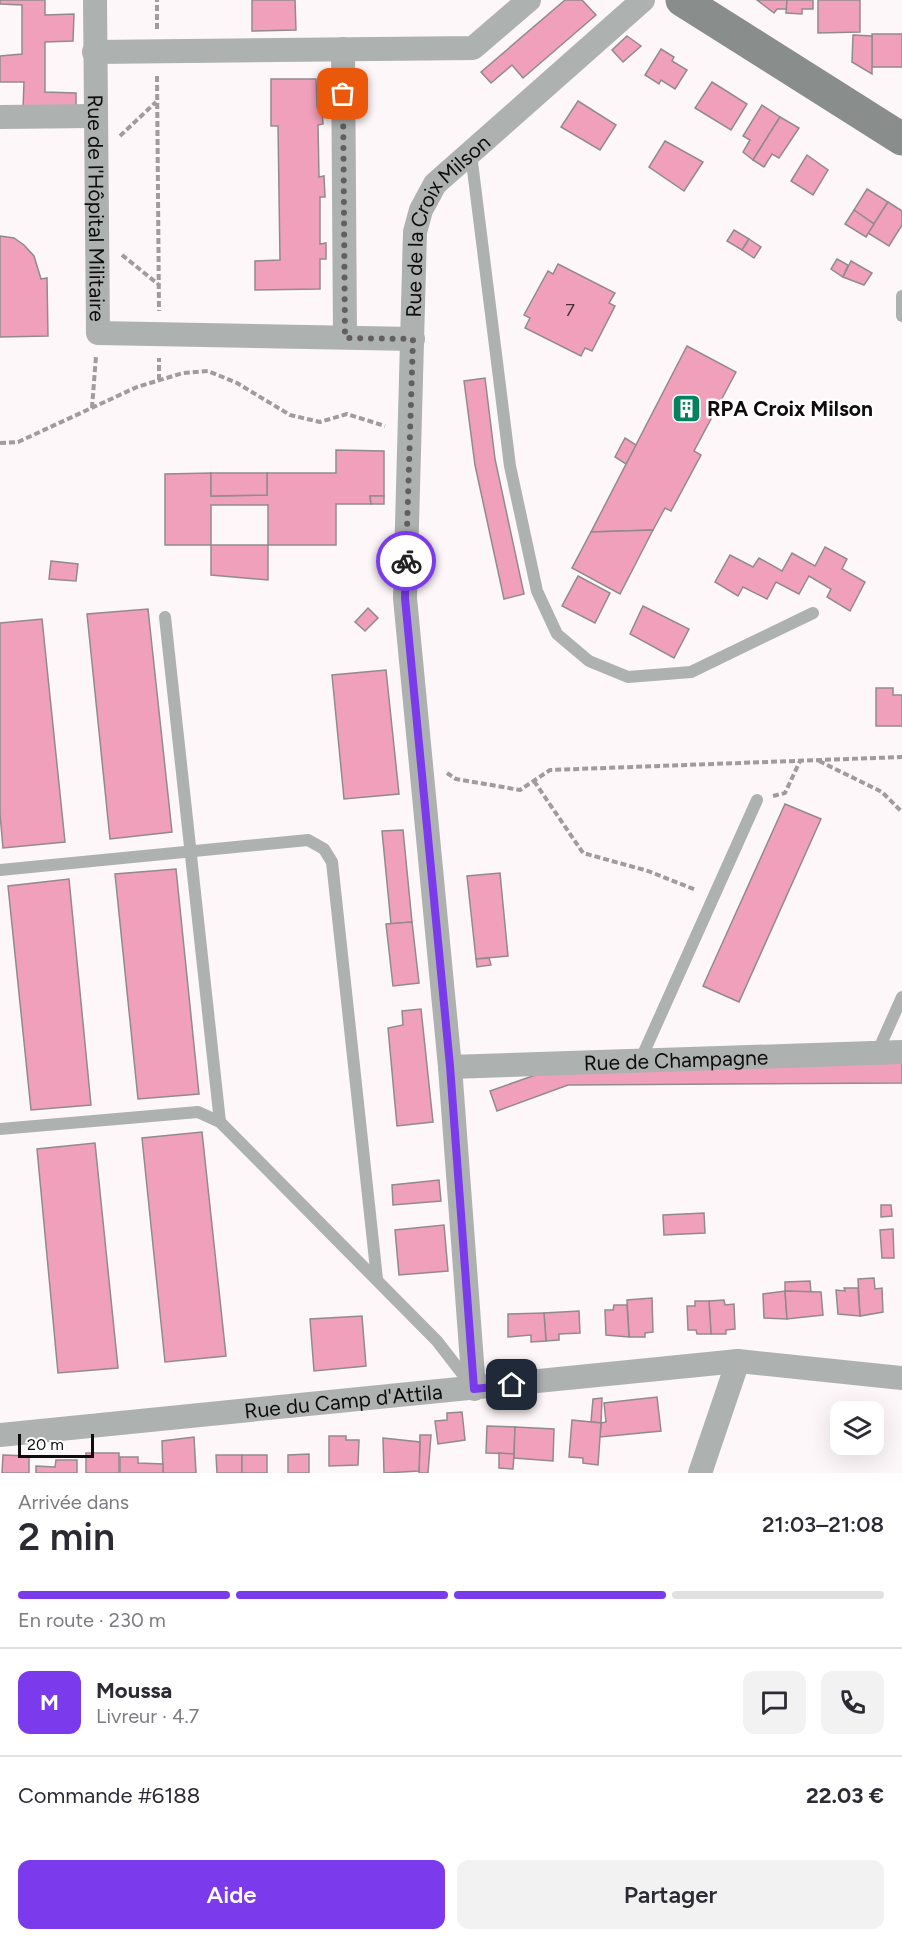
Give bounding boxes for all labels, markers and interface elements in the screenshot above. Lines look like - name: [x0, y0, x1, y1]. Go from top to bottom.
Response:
- pin: [317, 68, 368, 119]
- icon: bag: [326, 77, 359, 110]
- street label: Rue de l'Hôpital Militaire: [83, 94, 110, 322]
- street label: Rue de la Croix Milson: [400, 129, 495, 318]
- house number: 7: [565, 299, 575, 321]
- building icon: RPA Croix Milson: [670, 392, 702, 424]
- place label: RPA Croix Milson: [707, 396, 873, 421]
- courier: [376, 531, 436, 591]
- icon: bike: [390, 545, 423, 578]
- street label: Rue de Champagne: [583, 1044, 769, 1075]
- pin: [486, 1359, 537, 1410]
- icon: home: [495, 1368, 528, 1401]
- street label: Rue du Camp d'Attila: [243, 1378, 444, 1423]
- map controls: [830, 1401, 884, 1455]
- button: layers: [830, 1401, 884, 1455]
- scale bar: [18, 1431, 94, 1458]
- text: 20 m: [27, 1435, 64, 1454]
- text: Arrivée dans: [18, 1490, 129, 1514]
- text: 21:03–21:08: [762, 1511, 884, 1538]
- text: 2 min: [18, 1513, 115, 1560]
- text: En route · 230 m: [18, 1608, 166, 1632]
- button: chat: [743, 1671, 806, 1734]
- button: phone: [821, 1671, 884, 1734]
- text: Moussa: [96, 1677, 172, 1704]
- text: M: [40, 1689, 59, 1716]
- text: Livreur · 4.7: [96, 1704, 199, 1728]
- text: Commande #6188: [18, 1782, 200, 1809]
- text: 22.03 €: [806, 1782, 884, 1809]
- button: Aide: [18, 1860, 445, 1929]
- button: Partager: [457, 1860, 884, 1929]

